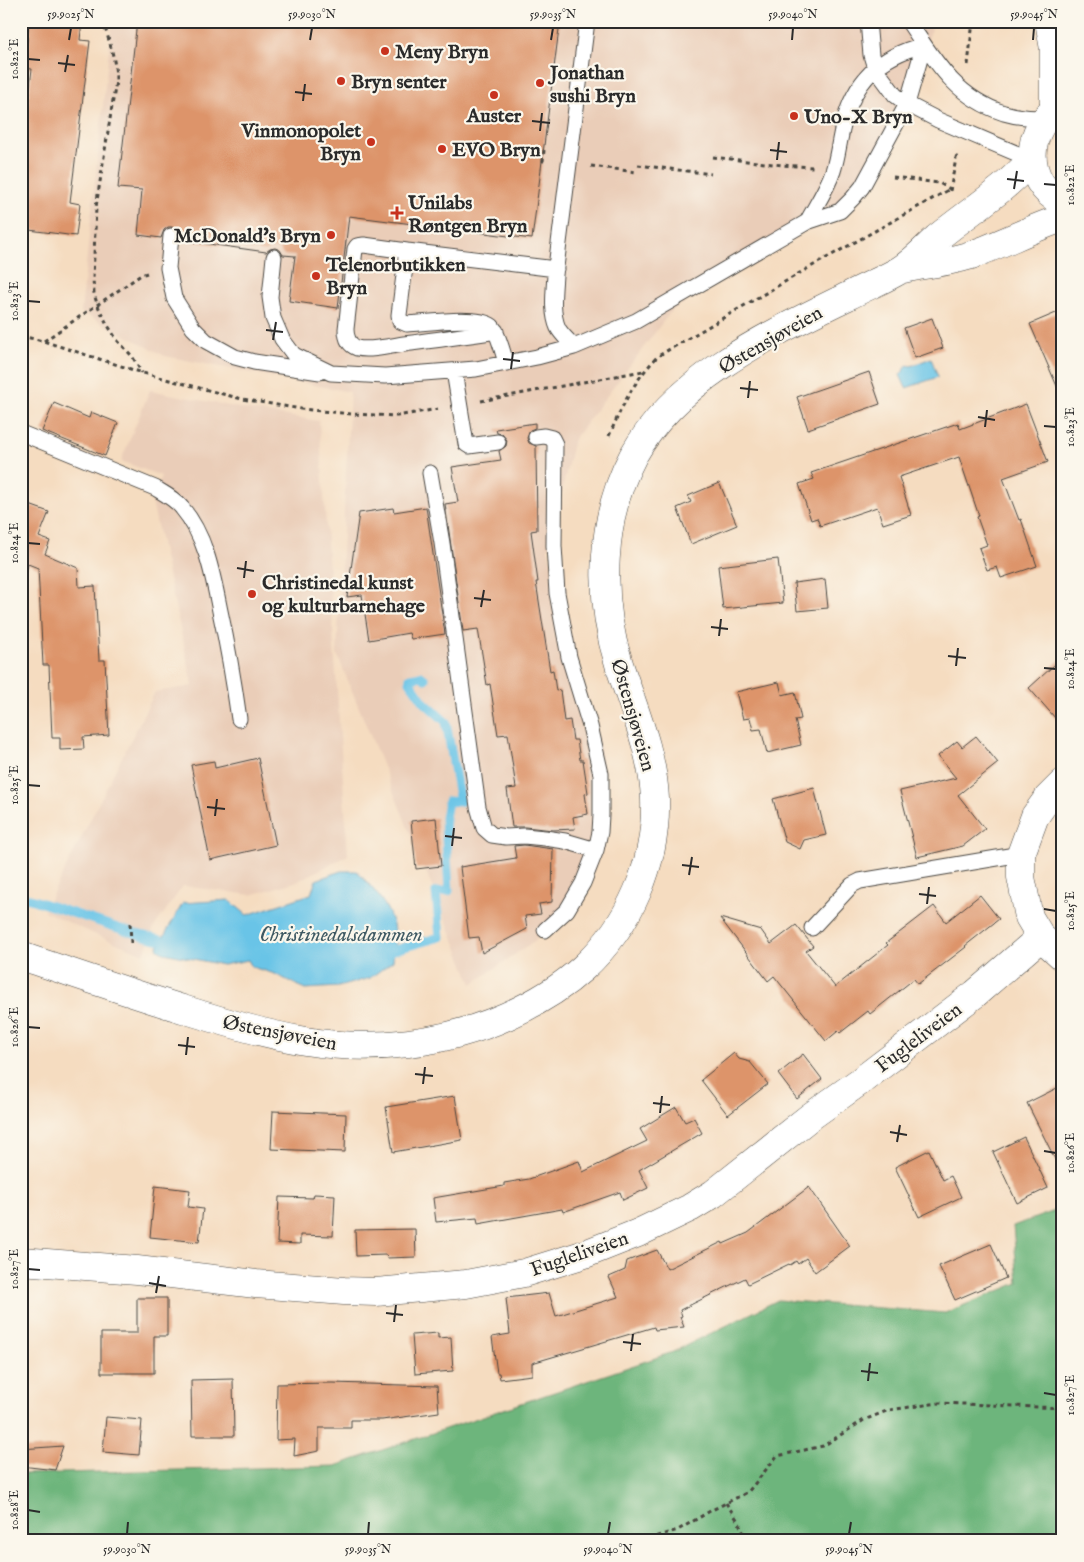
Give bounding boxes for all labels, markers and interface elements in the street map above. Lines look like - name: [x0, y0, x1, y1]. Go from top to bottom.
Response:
- text: 59.9025°N: [47, 7, 95, 22]
- text: 59.9030°N: [288, 7, 337, 22]
- text: 59.9035°N: [530, 7, 577, 22]
- text: 59.9040°N: [768, 7, 818, 22]
- text: 59.9045°N: [1010, 7, 1058, 22]
- text: 10.822°E: [7, 39, 22, 79]
- place label: Meny Bryn: [395, 40, 489, 65]
- marker: Meny Bryn: [379, 45, 391, 57]
- place label: Jonathan sushi Bryn: [547, 61, 636, 109]
- place label: Bryn senter: [351, 70, 447, 95]
- marker: Bryn senter: [335, 75, 347, 87]
- marker: Jonathan sushi Bryn: [534, 77, 546, 89]
- marker: Auster: [488, 89, 500, 101]
- place label: Auster: [466, 104, 522, 129]
- place label: Uno-X Bryn: [803, 105, 913, 130]
- marker: Uno-X Bryn: [788, 110, 800, 122]
- place label: Vinmonopolet Bryn: [240, 119, 361, 167]
- marker: Vinmonopolet Bryn: [365, 136, 377, 148]
- place label: EVO Bryn: [452, 138, 541, 163]
- marker: EVO Bryn: [436, 143, 448, 155]
- text: 10.822°E: [1063, 165, 1078, 205]
- place label: Unilabs Røntgen Bryn: [407, 191, 528, 239]
- marker: Unilabs Røntgen Bryn: [390, 206, 404, 220]
- place label: McDonald's Bryn: [174, 224, 321, 249]
- marker: McDonald's Bryn: [325, 229, 337, 241]
- place label: Telenorbutikken Bryn: [325, 253, 466, 301]
- marker: Telenorbutikken Bryn: [310, 270, 322, 282]
- text: 10.823°E: [7, 281, 22, 321]
- street label: Østensjøveien: [714, 300, 827, 380]
- text: 10.823°E: [1063, 407, 1078, 447]
- text: 10.824°E: [7, 522, 22, 564]
- place label: Christinedal kunst og kulturbarnehage: [262, 571, 426, 619]
- marker: Christinedal kunst og kulturbarnehage: [246, 588, 258, 600]
- text: 10.824°E: [1063, 648, 1078, 690]
- street label: Østensjøveien: [605, 656, 661, 775]
- text: 10.825°E: [7, 765, 22, 805]
- text: 10.825°E: [1063, 891, 1078, 931]
- water label: Christinedalsdammen: [259, 922, 423, 949]
- street label: Fugleliveien: [871, 997, 967, 1079]
- text: 10.826°E: [7, 1007, 22, 1047]
- street label: Østensjøveien: [221, 1010, 339, 1057]
- text: 10.826°E: [1063, 1133, 1078, 1173]
- street label: Fugleliveien: [527, 1226, 632, 1283]
- text: 10.827°E: [7, 1249, 22, 1289]
- text: 10.827°E: [1063, 1375, 1078, 1415]
- text: 10.828°E: [7, 1490, 22, 1530]
- text: 59.9030°N: [103, 1542, 152, 1557]
- text: 59.9035°N: [345, 1542, 392, 1557]
- text: 59.9040°N: [583, 1542, 633, 1557]
- text: 59.9045°N: [825, 1542, 873, 1557]

